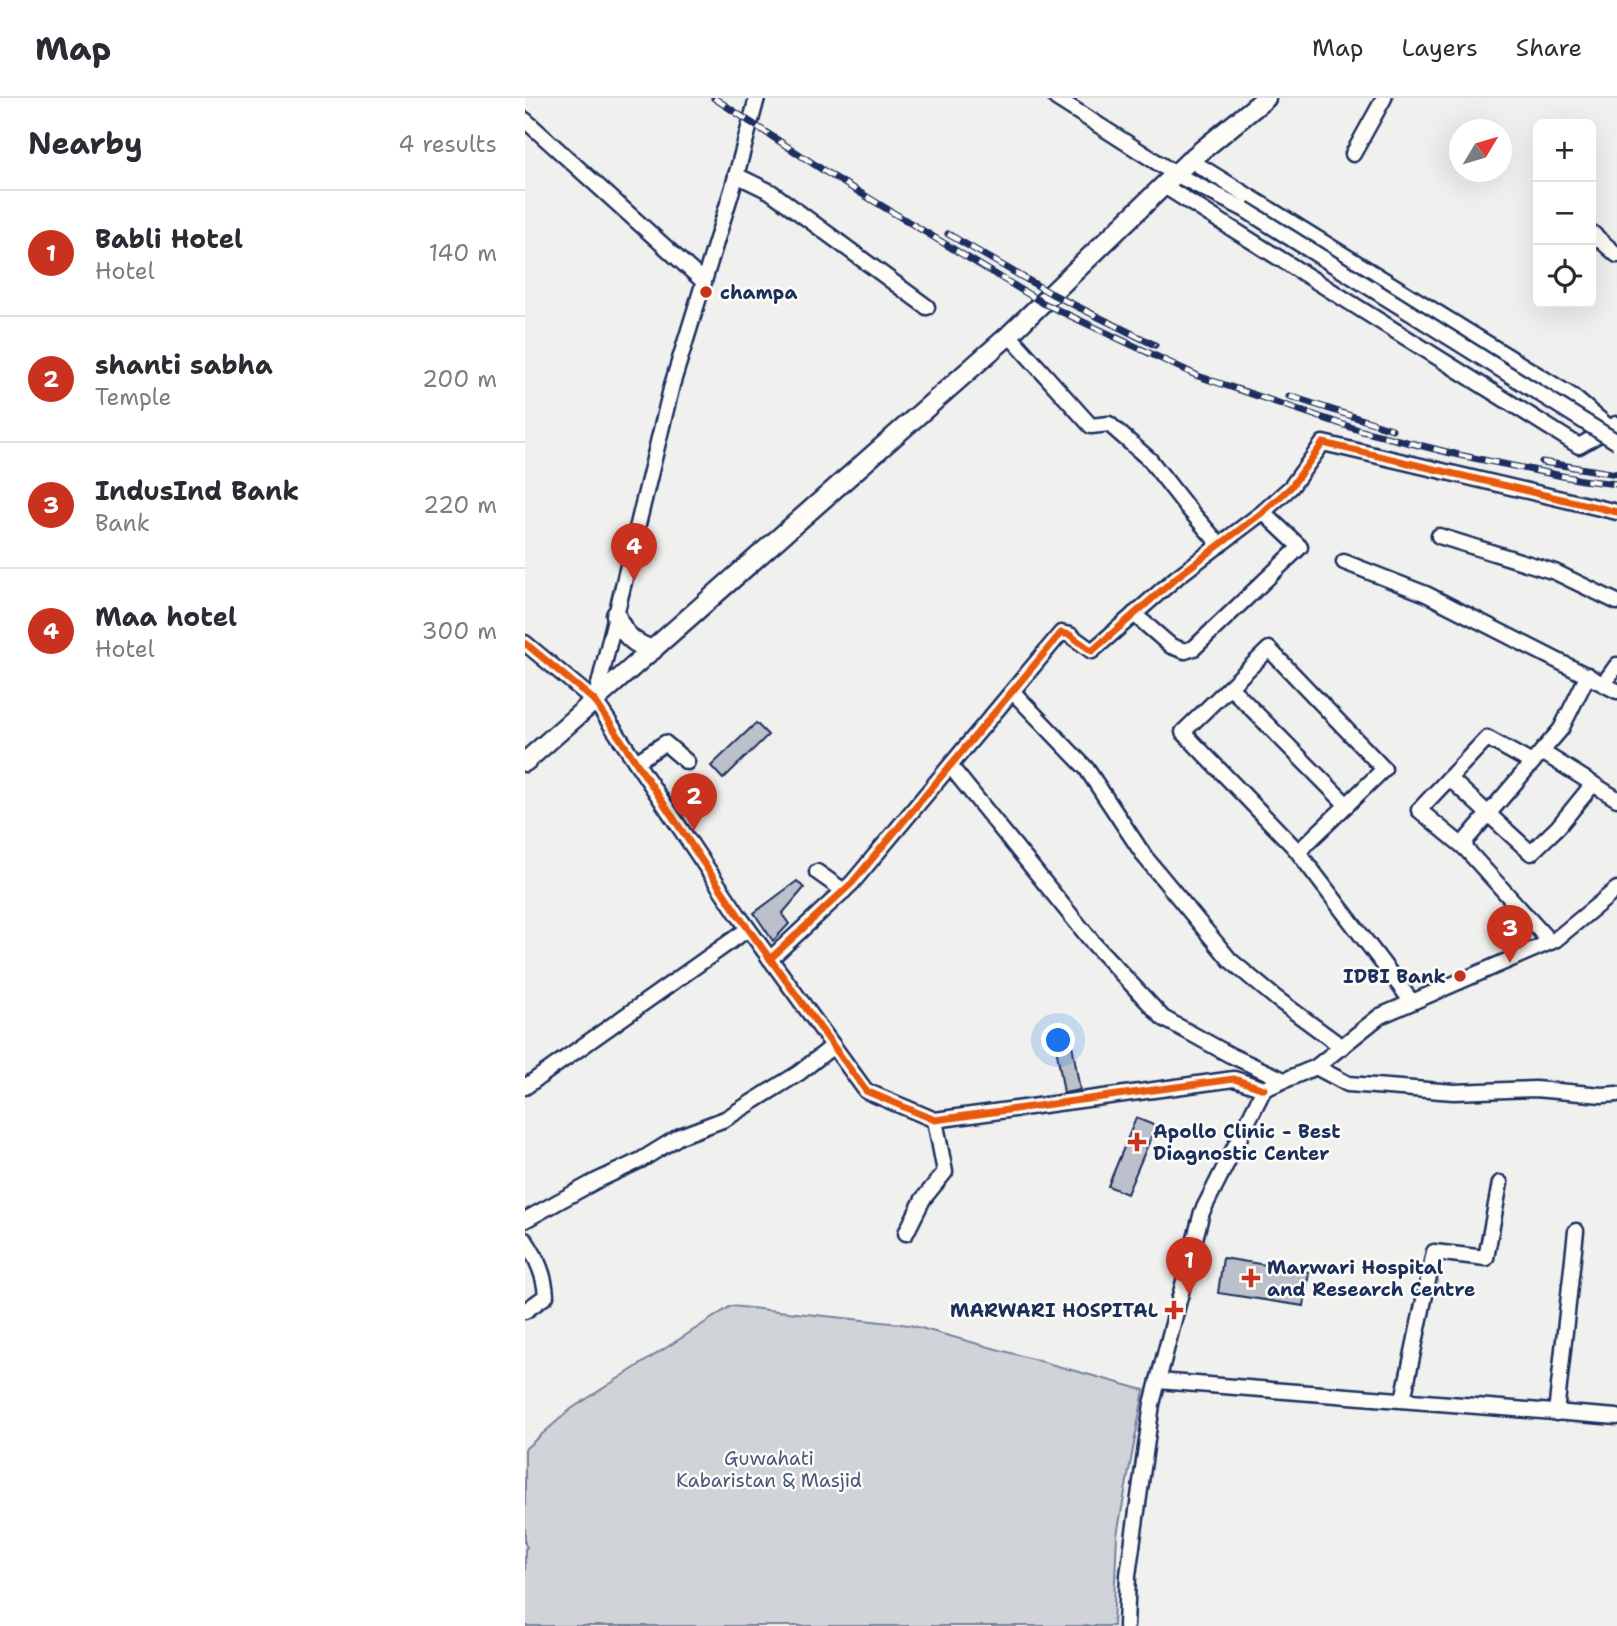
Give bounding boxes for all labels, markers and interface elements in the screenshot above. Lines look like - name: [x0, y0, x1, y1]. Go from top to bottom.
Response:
- text: Map: [35, 26, 111, 71]
- text: Map: [1312, 32, 1363, 64]
- text: Layers: [1401, 32, 1478, 64]
- text: Share: [1516, 32, 1582, 64]
- north arrow: [1449, 119, 1512, 182]
- map controls: [1533, 119, 1596, 308]
- button: +: [1533, 119, 1596, 182]
- text: Nearby: [28, 123, 143, 164]
- text: 4 results: [398, 129, 497, 159]
- button: −: [1533, 182, 1596, 245]
- text: Babli Hotel: [95, 221, 243, 256]
- text: 1: [46, 238, 56, 268]
- text: 140 m: [429, 238, 497, 268]
- button: locate: [1533, 245, 1596, 308]
- text: Hotel: [95, 256, 155, 286]
- place label: champa: [720, 280, 797, 305]
- marker: champa: [698, 284, 714, 300]
- text: shanti sabha: [95, 347, 273, 382]
- text: 2: [43, 364, 59, 394]
- text: 200 m: [422, 364, 497, 394]
- text: Temple: [95, 382, 172, 412]
- text: IndusInd Bank: [95, 473, 299, 508]
- text: 3: [43, 490, 59, 520]
- text: 220 m: [423, 490, 497, 520]
- text: Bank: [95, 508, 150, 538]
- pin: 4: [611, 523, 657, 581]
- text: Maa hotel: [95, 599, 237, 634]
- text: 4: [43, 616, 59, 646]
- text: 300 m: [422, 616, 497, 646]
- text: Hotel: [95, 634, 155, 664]
- pin: 2: [671, 773, 717, 831]
- pin: 3: [1487, 905, 1533, 963]
- place label: IDBI Bank: [1343, 964, 1446, 989]
- marker: IDBI Bank: [1452, 968, 1468, 984]
- your location: [1041, 1023, 1075, 1057]
- place label: Apollo Clinic - Best Diagnostic Center: [1153, 1119, 1340, 1166]
- marker: Apollo Clinic - Best Diagnostic Center: [1127, 1132, 1147, 1152]
- pin: 1: [1166, 1237, 1212, 1295]
- place label: Marwari Hospital and Research Centre: [1267, 1255, 1475, 1302]
- marker: Marwari Hospital and Research Centre: [1241, 1268, 1261, 1288]
- place label: MARWARI HOSPITAL: [950, 1298, 1158, 1323]
- marker: MARWARI HOSPITAL: [1164, 1300, 1184, 1320]
- park label: Guwahati Kabaristan & Masjid: [676, 1446, 862, 1493]

